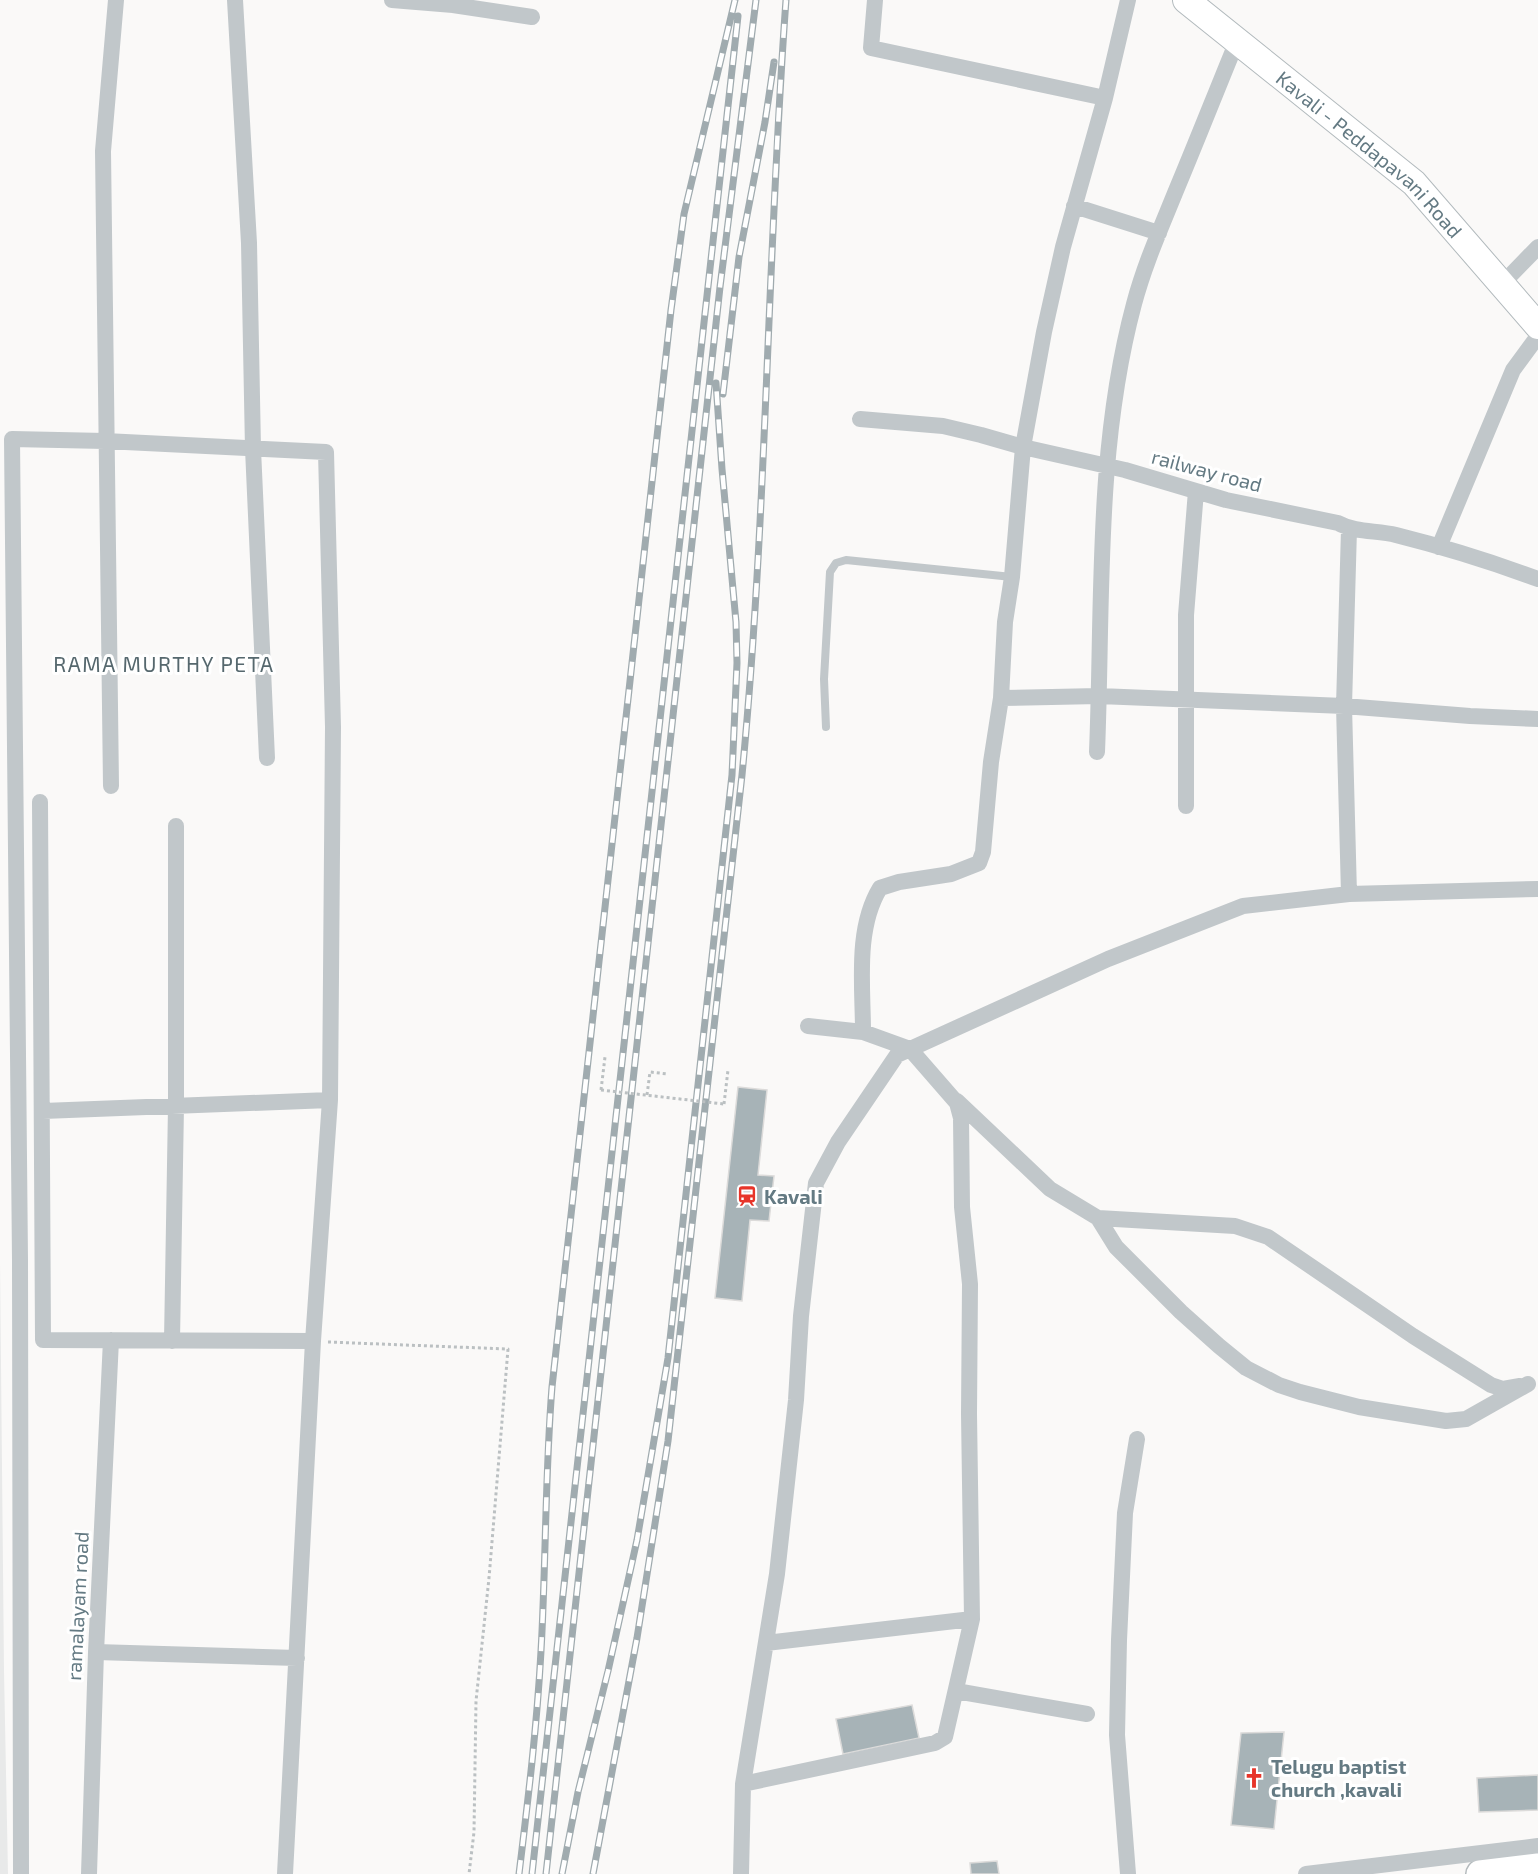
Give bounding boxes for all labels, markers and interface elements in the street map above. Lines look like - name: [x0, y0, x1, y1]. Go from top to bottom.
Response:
- street label: Kavali - Peddapavani Road: [1272, 66, 1468, 242]
- street label: railway road: [1149, 444, 1265, 496]
- district label: RAMA MURTHY PETA: [53, 651, 275, 676]
- station icon: Kavali: [735, 1184, 759, 1208]
- place label: Kavali: [764, 1184, 823, 1208]
- street label: ramalayam road: [61, 1531, 93, 1681]
- place label: Telugu baptist church ,kavali: [1271, 1754, 1406, 1801]
- church icon: Telugu baptist church ,kavali: [1242, 1766, 1266, 1790]

